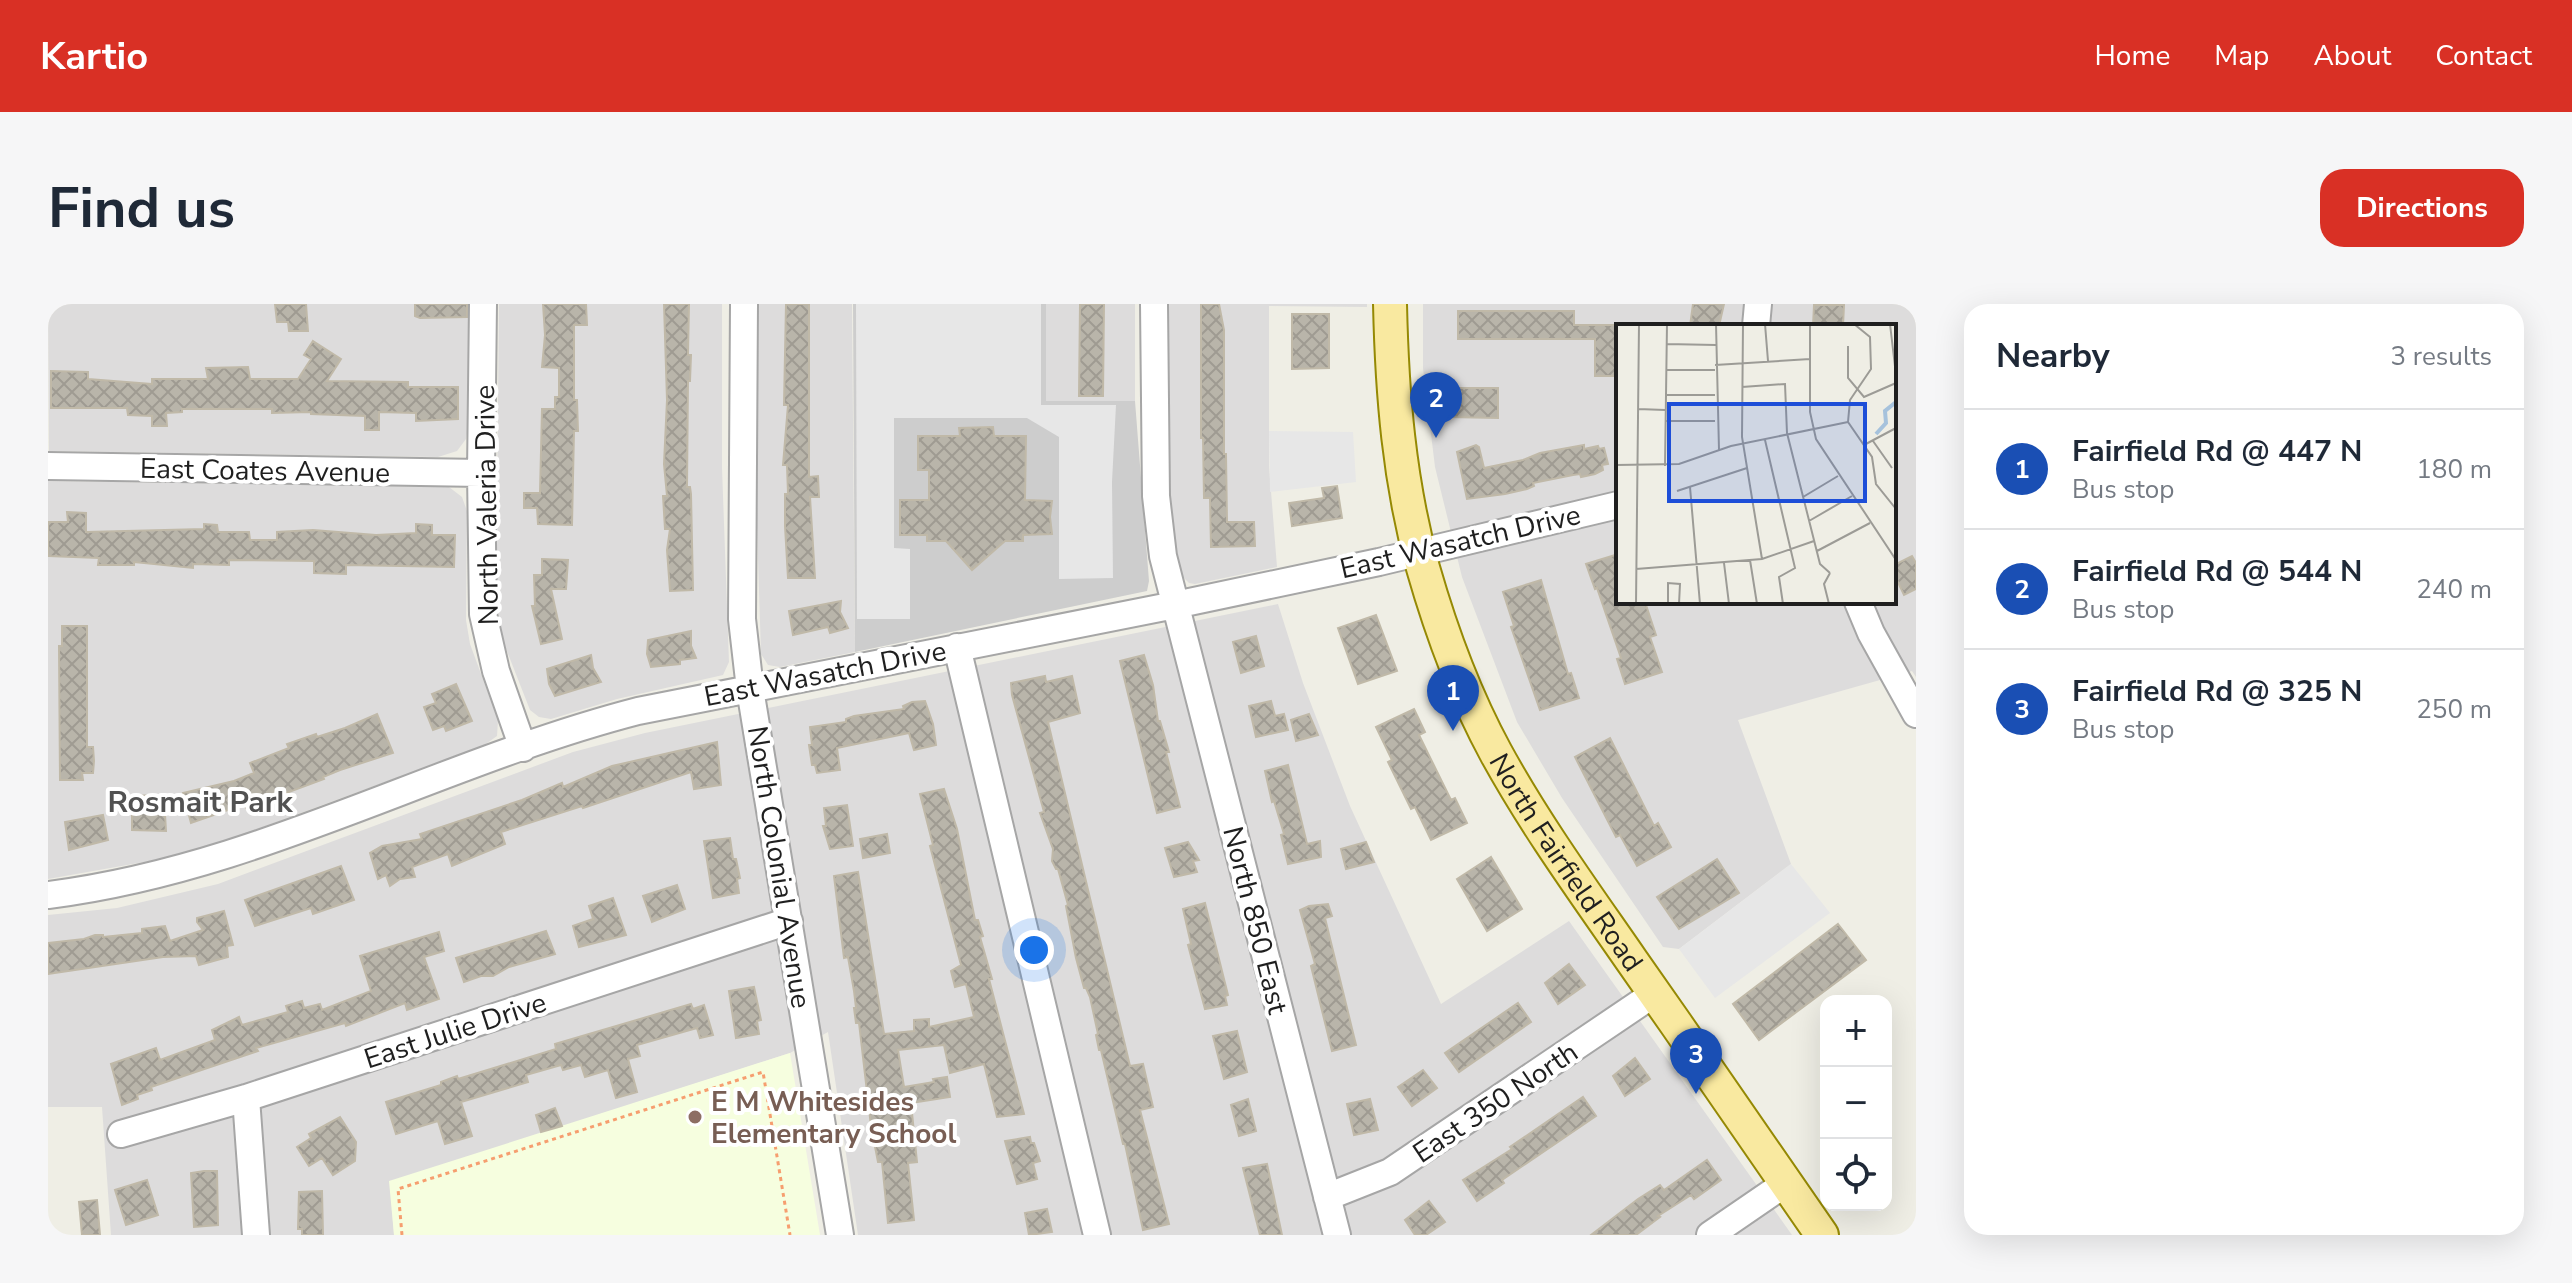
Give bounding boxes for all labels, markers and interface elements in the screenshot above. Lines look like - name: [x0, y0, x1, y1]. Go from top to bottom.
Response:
- text: Kartio: [40, 31, 148, 82]
- text: Home: [2095, 37, 2170, 75]
- text: Map: [2214, 37, 2269, 75]
- text: About: [2313, 37, 2391, 75]
- text: Contact: [2435, 37, 2532, 75]
- button: Directions: [2320, 169, 2524, 247]
- text: Find us: [48, 170, 235, 247]
- inset map: [1616, 324, 1896, 604]
- text: Nearby: [1996, 333, 2110, 379]
- text: 3 results: [2391, 339, 2492, 374]
- pin: 2: [1410, 372, 1462, 438]
- street label: North Valeria Drive: [466, 384, 508, 626]
- text: Fairfield Rd @ 447 N: [2072, 431, 2362, 472]
- street label: East Coates Avenue: [140, 450, 390, 492]
- text: 1: [2014, 452, 2030, 487]
- text: 180 m: [2416, 452, 2492, 487]
- text: Bus stop: [2072, 472, 2174, 507]
- street label: East Wasatch Drive: [1336, 496, 1584, 588]
- text: Fairfield Rd @ 544 N: [2072, 551, 2362, 592]
- text: 2: [2014, 572, 2030, 607]
- text: 240 m: [2416, 572, 2492, 607]
- text: Bus stop: [2072, 592, 2174, 627]
- street label: East Wasatch Drive: [701, 632, 949, 716]
- pin: 1: [1427, 665, 1479, 731]
- text: Fairfield Rd @ 325 N: [2072, 671, 2362, 712]
- text: 3: [2014, 692, 2030, 727]
- text: 250 m: [2416, 692, 2492, 727]
- text: Bus stop: [2072, 712, 2174, 747]
- street label: North Colonial Avenue: [738, 723, 820, 1011]
- street label: North Fairfield Road: [1480, 747, 1652, 979]
- district label: Rosmait Park: [107, 782, 294, 823]
- street label: North 850 East: [1213, 823, 1297, 1018]
- your location: [1014, 930, 1054, 970]
- street label: East Julie Drive: [359, 984, 551, 1078]
- map controls: [1820, 995, 1892, 1211]
- button: +: [1820, 995, 1892, 1067]
- pin: 3: [1670, 1028, 1722, 1094]
- street label: East 350 North: [1405, 1033, 1586, 1172]
- button: −: [1820, 1067, 1892, 1139]
- place label: E M Whitesides Elementary School: [711, 1083, 956, 1153]
- marker: E M Whitesides Elementary School: [686, 1108, 704, 1126]
- button: locate: [1820, 1139, 1892, 1211]

